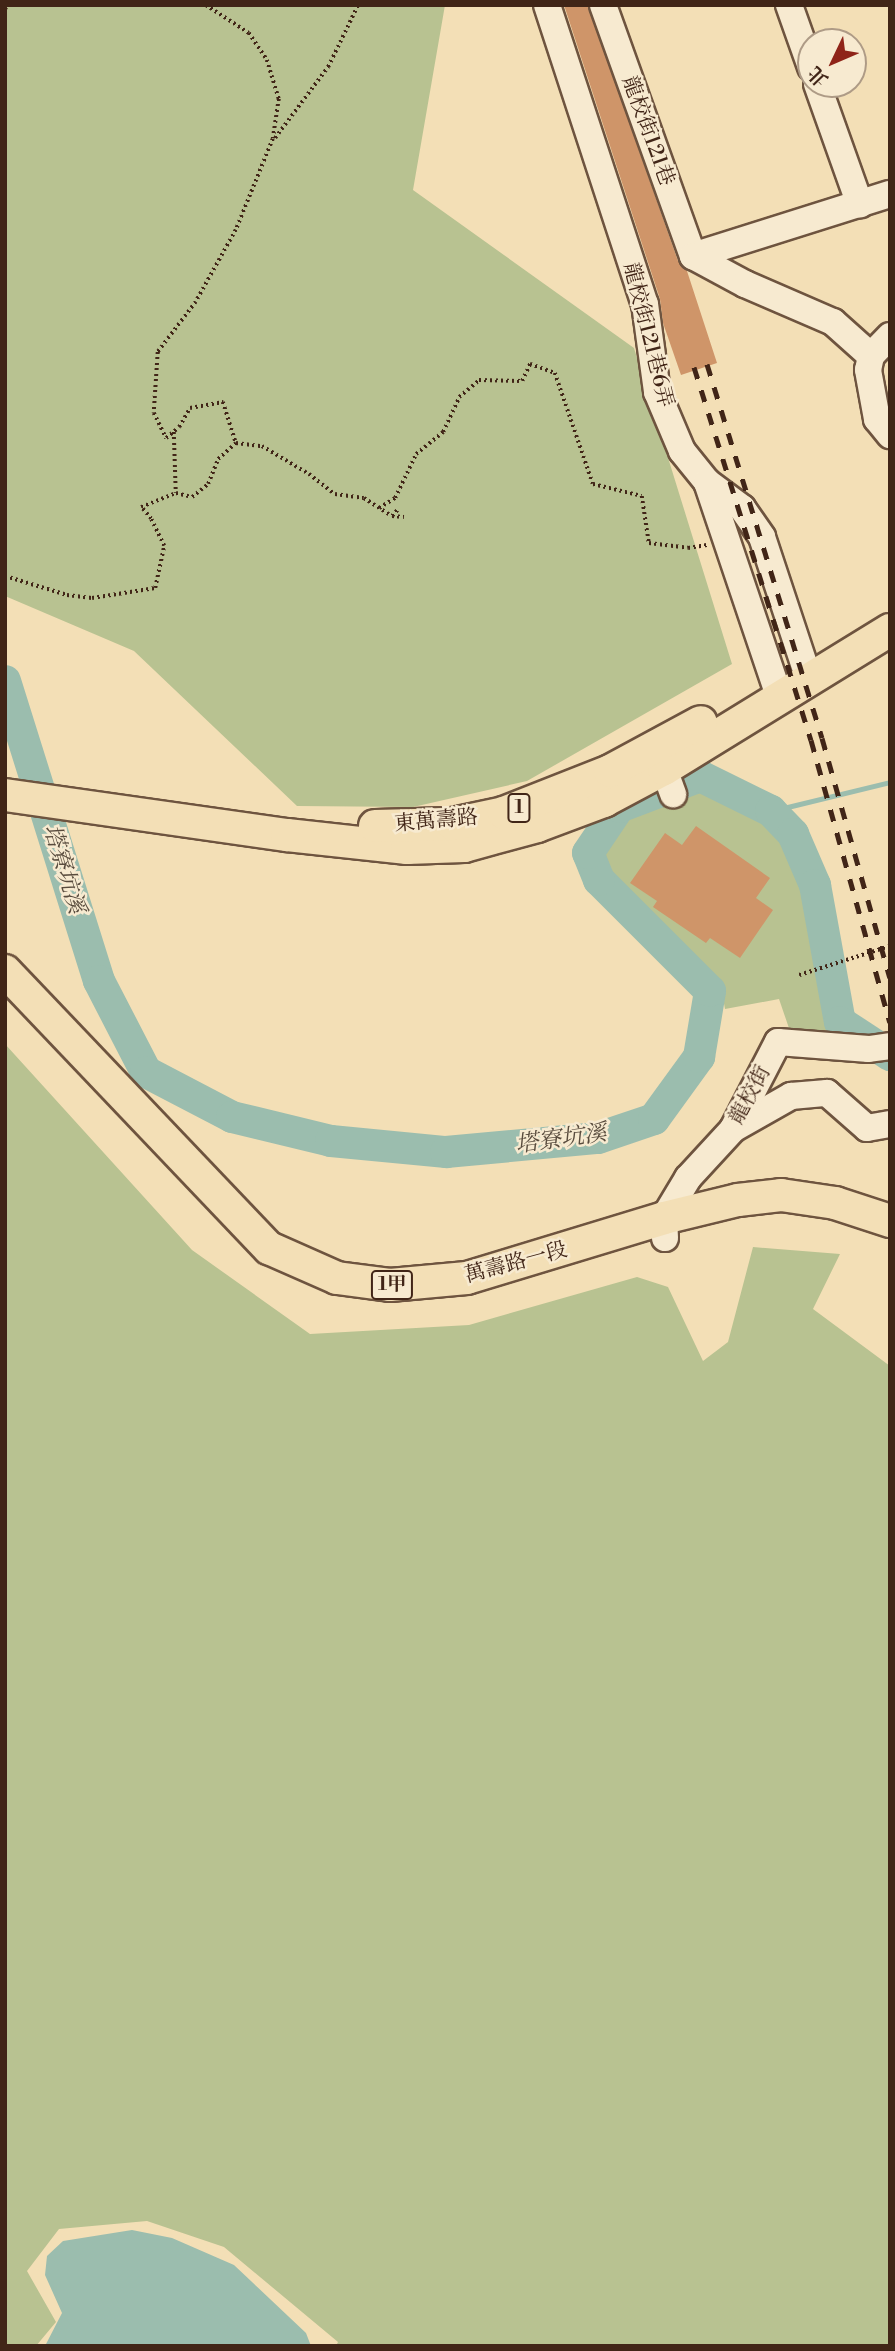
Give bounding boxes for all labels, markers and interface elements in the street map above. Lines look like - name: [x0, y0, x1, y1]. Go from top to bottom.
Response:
- north arrow: [797, 28, 867, 98]
- text: 北: [803, 61, 834, 91]
- street label: 龍校街121巷: [617, 73, 679, 189]
- street label: 龍校街121巷6弄: [618, 260, 678, 410]
- road number: 1: [507, 792, 531, 824]
- street label: 東萬壽路: [393, 805, 479, 837]
- water label: 塔寮坑溪: [37, 821, 91, 917]
- street label: 龍校街: [724, 1061, 776, 1129]
- water label: 塔寮坑溪: [514, 1119, 608, 1159]
- street label: 萬壽路一段: [462, 1237, 570, 1289]
- road number: 1甲: [369, 1270, 415, 1301]

